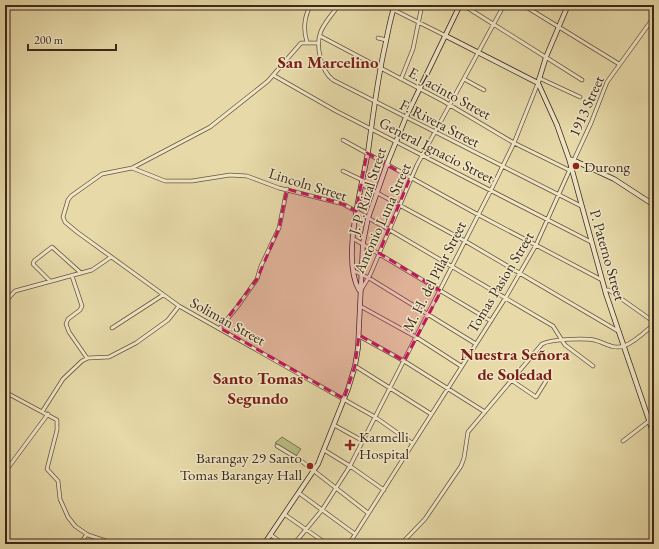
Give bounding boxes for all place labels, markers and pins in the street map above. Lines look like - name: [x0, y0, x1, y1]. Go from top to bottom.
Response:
- place label: Durong: [584, 157, 631, 176]
- marker: Durong: [571, 161, 581, 171]
- place label: Karmelli Hospital: [359, 427, 410, 463]
- marker: Karmelli Hospital: [344, 439, 356, 451]
- place label: Barangay 29 Santo Tomas Barangay Hall: [180, 448, 302, 484]
- marker: Barangay 29 Santo Tomas Barangay Hall: [305, 461, 315, 471]

